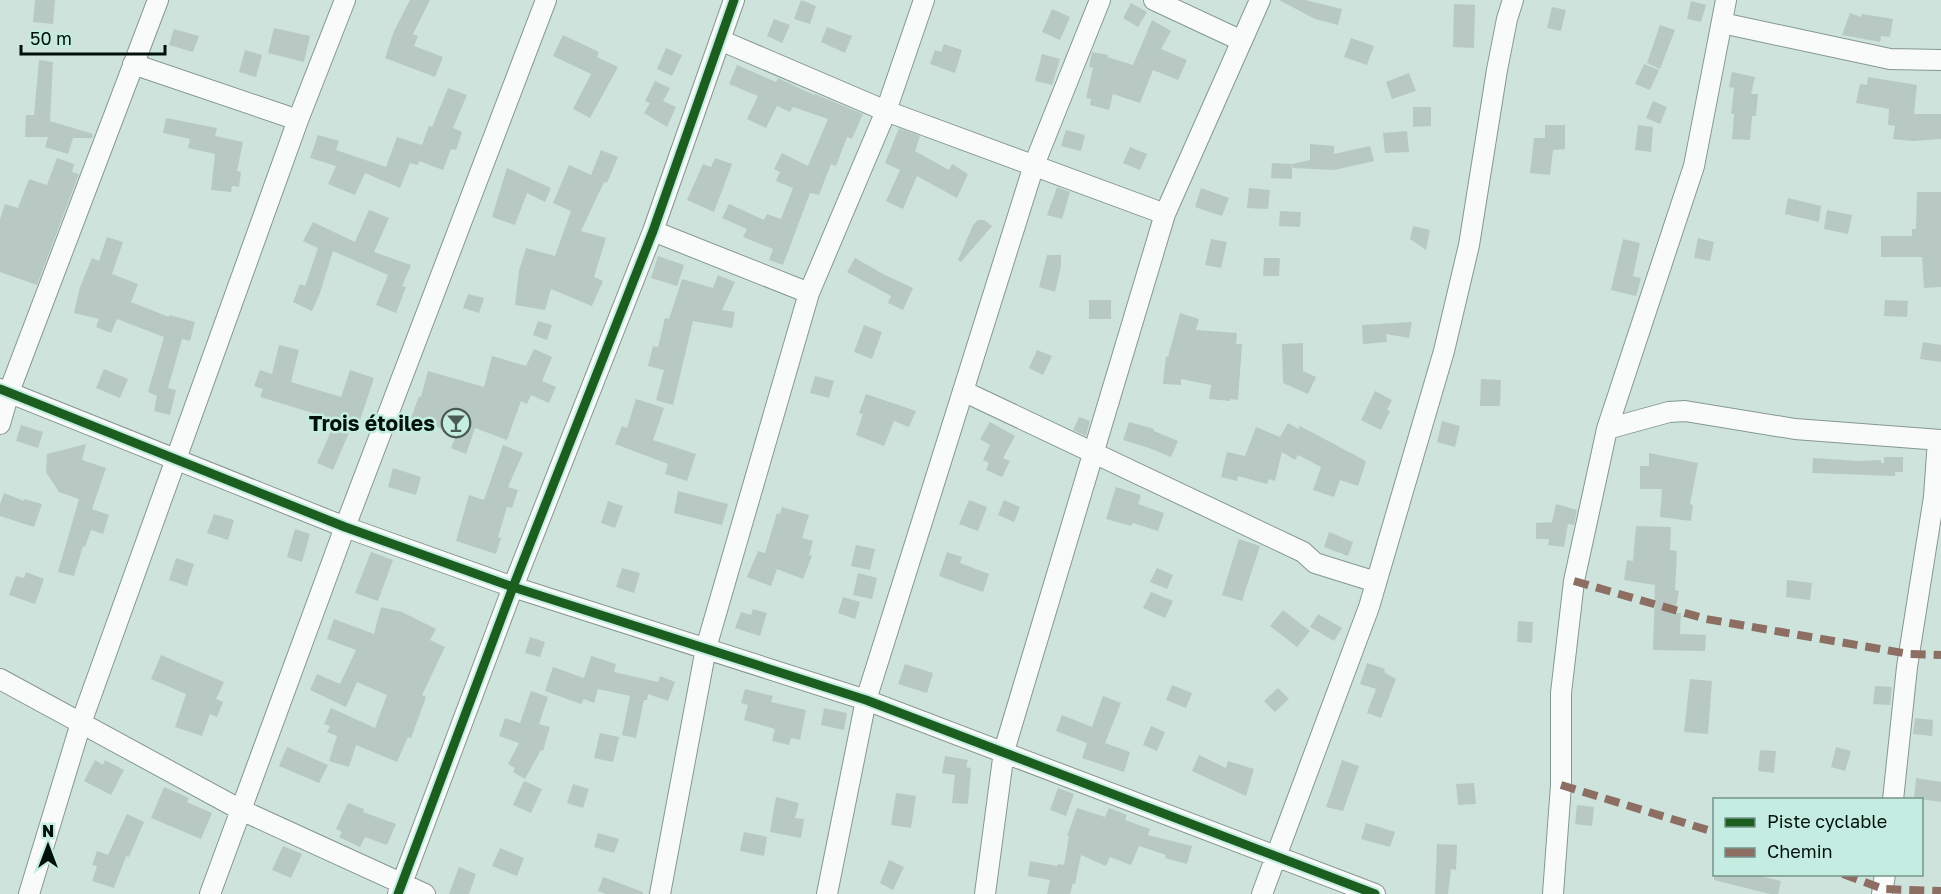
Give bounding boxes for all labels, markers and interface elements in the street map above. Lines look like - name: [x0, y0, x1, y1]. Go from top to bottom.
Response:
- scale bar: [21, 18, 165, 56]
- text: 50 m: [30, 27, 72, 49]
- bar icon: Trois étoiles: [440, 407, 472, 439]
- place label: Trois étoiles: [309, 410, 435, 436]
- legend: [1713, 798, 1923, 876]
- text: Piste cyclable: [1767, 810, 1887, 832]
- north arrow: [18, 816, 78, 876]
- text: N: [42, 821, 54, 841]
- text: Chemin: [1767, 840, 1833, 862]

